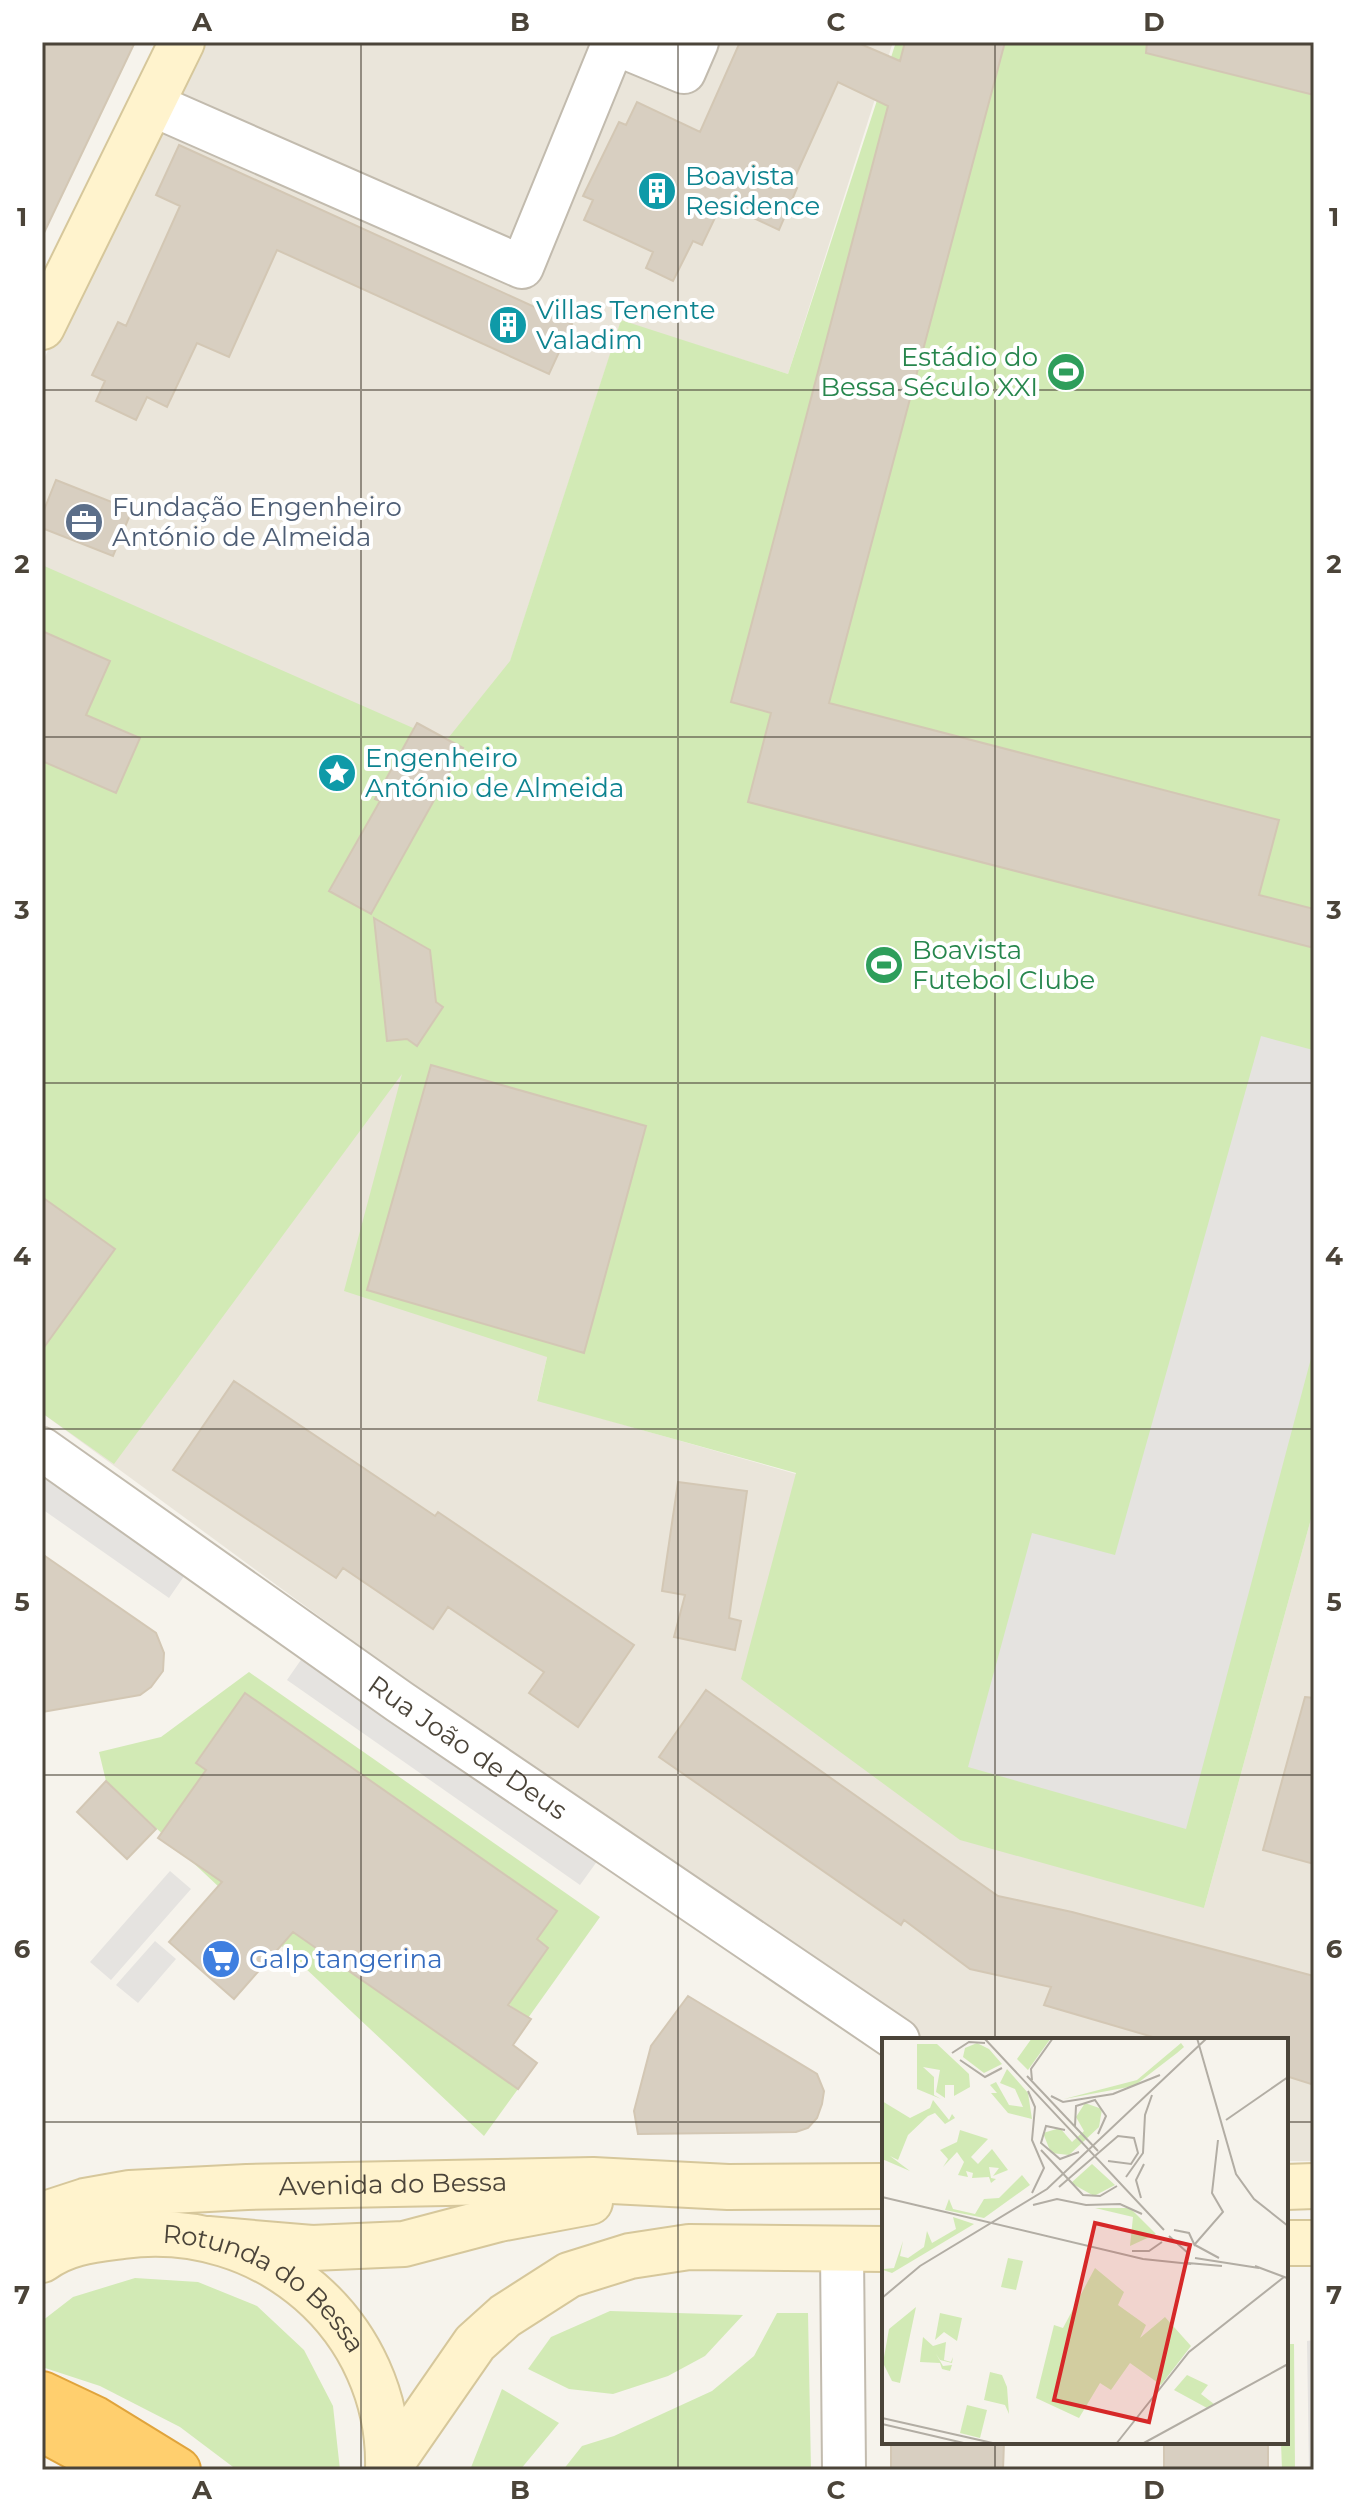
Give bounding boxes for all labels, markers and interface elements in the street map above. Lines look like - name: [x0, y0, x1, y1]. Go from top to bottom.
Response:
- text: A: [191, 6, 213, 38]
- text: B: [510, 6, 530, 38]
- text: C: [827, 6, 846, 38]
- text: D: [1143, 6, 1165, 38]
- place label: Boavista Residence: [685, 160, 820, 222]
- building icon: Boavista Residence: [636, 170, 678, 212]
- text: 1: [17, 201, 27, 233]
- text: 1: [1329, 201, 1339, 233]
- place label: Villas Tenente Valadim: [536, 294, 715, 356]
- building icon: Villas Tenente Valadim: [487, 304, 529, 346]
- place label: Estádio do Bessa Século XXI: [820, 341, 1038, 403]
- sports icon: Estádio do Bessa Século XXI: [1045, 351, 1087, 393]
- place label: Fundação Engenheiro António de Almeida: [112, 491, 402, 553]
- office icon: Fundação Engenheiro António de Almeida: [63, 501, 105, 543]
- text: 2: [14, 548, 30, 580]
- text: 2: [1326, 548, 1342, 580]
- place label: Engenheiro António de Almeida: [365, 742, 624, 804]
- place icon: Engenheiro António de Almeida: [316, 752, 358, 794]
- text: 3: [13, 894, 30, 926]
- text: 3: [1325, 894, 1342, 926]
- place label: Boavista Futebol Clube: [912, 934, 1095, 996]
- sports icon: Boavista Futebol Clube: [863, 944, 905, 986]
- text: 4: [13, 1240, 31, 1272]
- text: 4: [1325, 1240, 1343, 1272]
- text: 5: [14, 1586, 30, 1618]
- text: 5: [1326, 1586, 1342, 1618]
- street label: Rua João de Deus: [362, 1669, 573, 1827]
- text: 6: [14, 1933, 31, 1965]
- text: 6: [1326, 1933, 1343, 1965]
- supermarket icon: Galp tangerina: [200, 1938, 242, 1980]
- place label: Galp tangerina: [249, 1943, 442, 1975]
- inset map: [882, 2038, 1288, 2444]
- street label: Avenida do Bessa: [278, 2166, 507, 2202]
- street label: Rotunda do Bessa: [162, 2218, 372, 2359]
- text: 7: [14, 2279, 30, 2311]
- text: 7: [1326, 2279, 1342, 2311]
- text: A: [191, 2474, 213, 2506]
- text: B: [510, 2474, 530, 2506]
- text: C: [827, 2474, 846, 2506]
- text: D: [1143, 2474, 1165, 2506]

